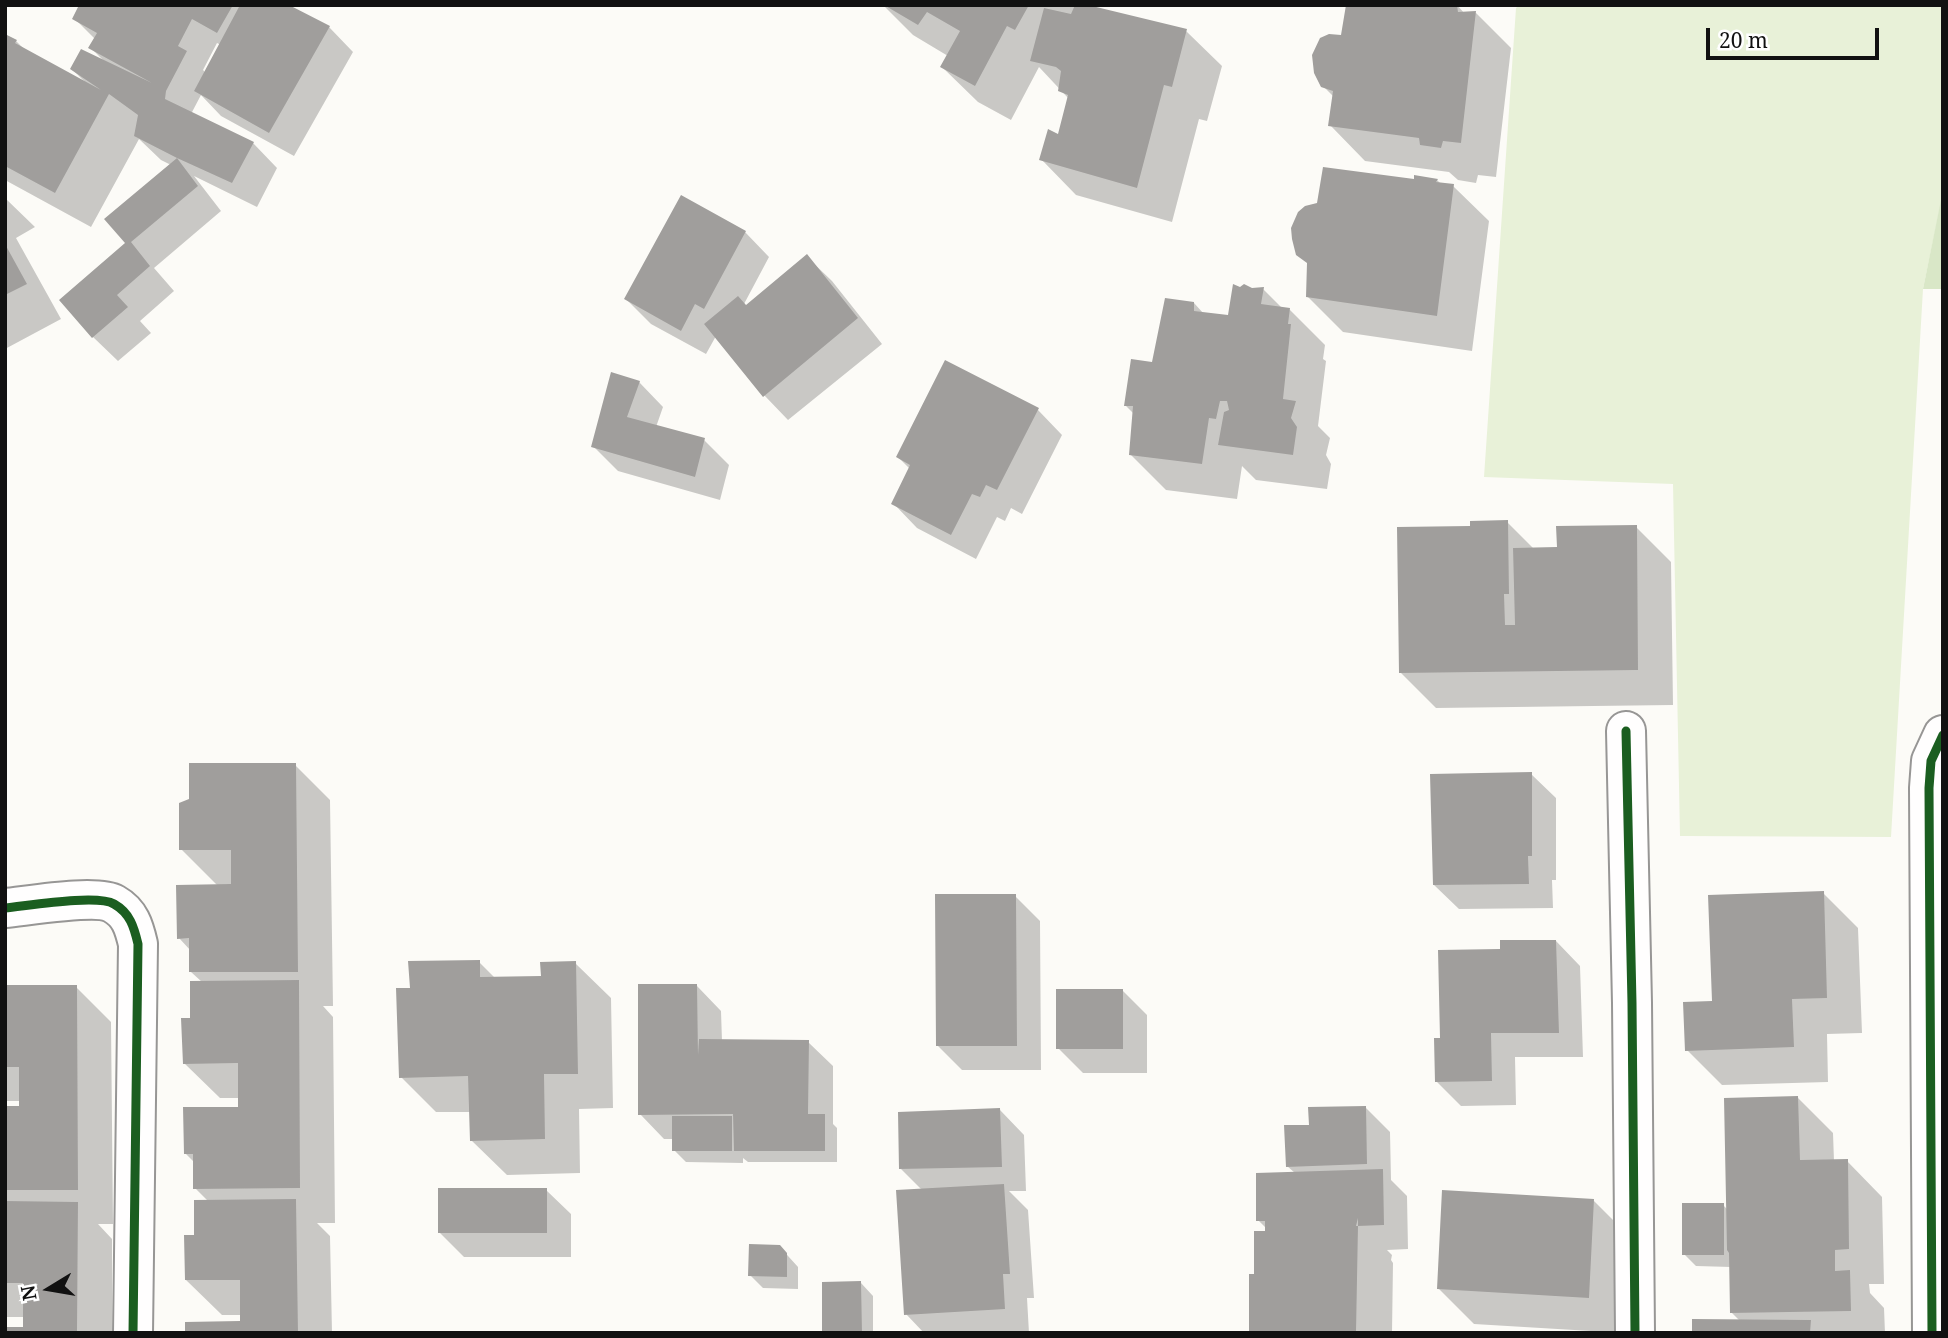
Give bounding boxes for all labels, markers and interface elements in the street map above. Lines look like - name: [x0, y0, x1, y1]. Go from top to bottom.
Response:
- scale bar: [1710, 14, 1883, 58]
- text: 20 m: [1719, 26, 1768, 54]
- north arrow: [14, 1254, 84, 1324]
- text: N: [14, 1283, 43, 1303]

